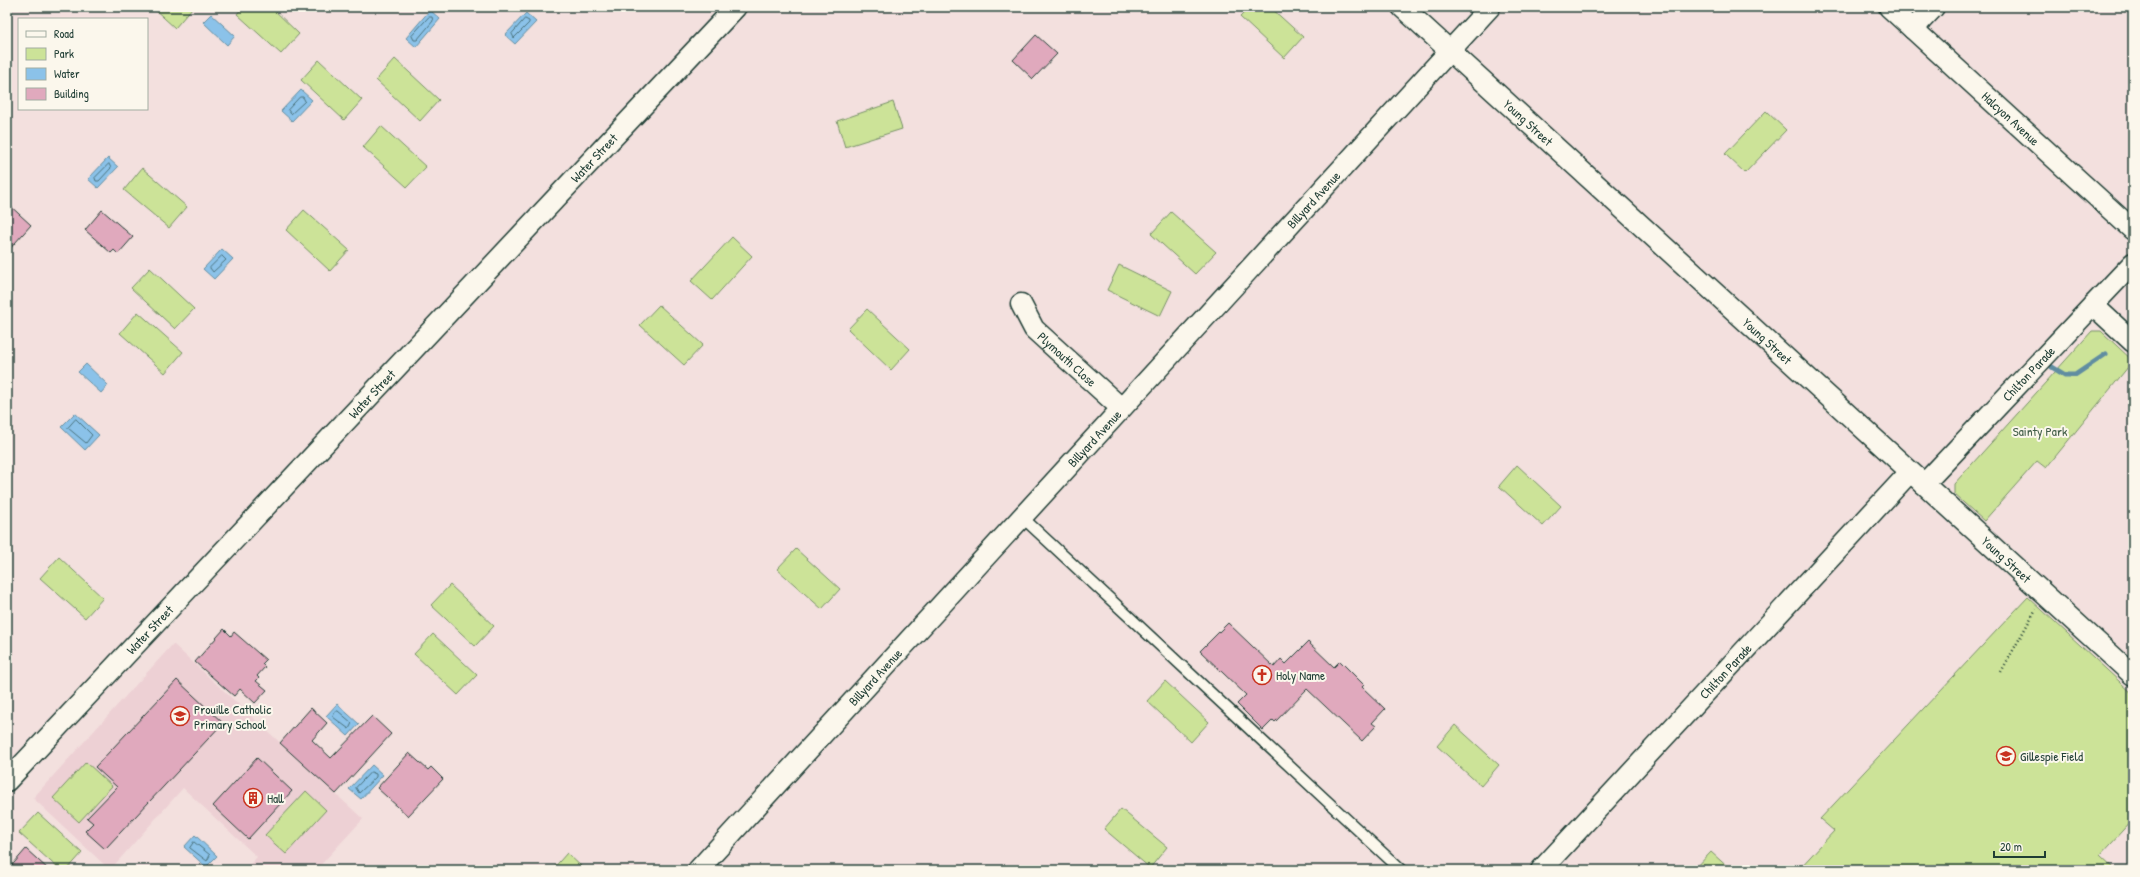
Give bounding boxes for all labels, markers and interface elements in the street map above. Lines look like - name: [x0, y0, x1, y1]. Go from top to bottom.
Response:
- legend: [18, 18, 148, 110]
- text: Road: [54, 25, 74, 42]
- text: Park: [54, 45, 74, 62]
- text: Water: [54, 65, 80, 82]
- text: Building: [54, 85, 89, 102]
- street label: Halcyon Avenue: [1978, 87, 2044, 149]
- street label: Young Street: [1500, 95, 1557, 150]
- street label: Water Street: [566, 129, 622, 186]
- street label: Billyard Avenue: [1282, 167, 1344, 232]
- street label: Young Street: [1739, 314, 1796, 369]
- street label: Plymouth Close: [1034, 328, 1100, 391]
- street label: Chilton Parade: [1998, 342, 2059, 405]
- street label: Water Street: [344, 365, 400, 422]
- street label: Billyard Avenue: [1063, 406, 1125, 471]
- park label: Sainty Park: [2013, 422, 2068, 440]
- street label: Young Street: [1978, 532, 2036, 587]
- street label: Water Street: [122, 601, 177, 658]
- street label: Chilton Parade: [1695, 640, 1755, 703]
- street label: Billyard Avenue: [844, 644, 906, 710]
- church icon: Holy Name: [1251, 664, 1273, 686]
- place label: Holy Name: [1276, 666, 1325, 684]
- place label: Prouille Catholic Primary School: [194, 700, 271, 733]
- school or university icon: Prouille Catholic Primary School: [169, 705, 191, 727]
- school or university icon: Gillespie Field: [1995, 745, 2017, 767]
- place label: Gillespie Field: [2020, 747, 2083, 765]
- building icon: Hall: [242, 787, 264, 809]
- place label: Hall: [267, 789, 284, 807]
- scale bar: [1994, 833, 2045, 859]
- text: 20 m: [2000, 838, 2022, 855]

